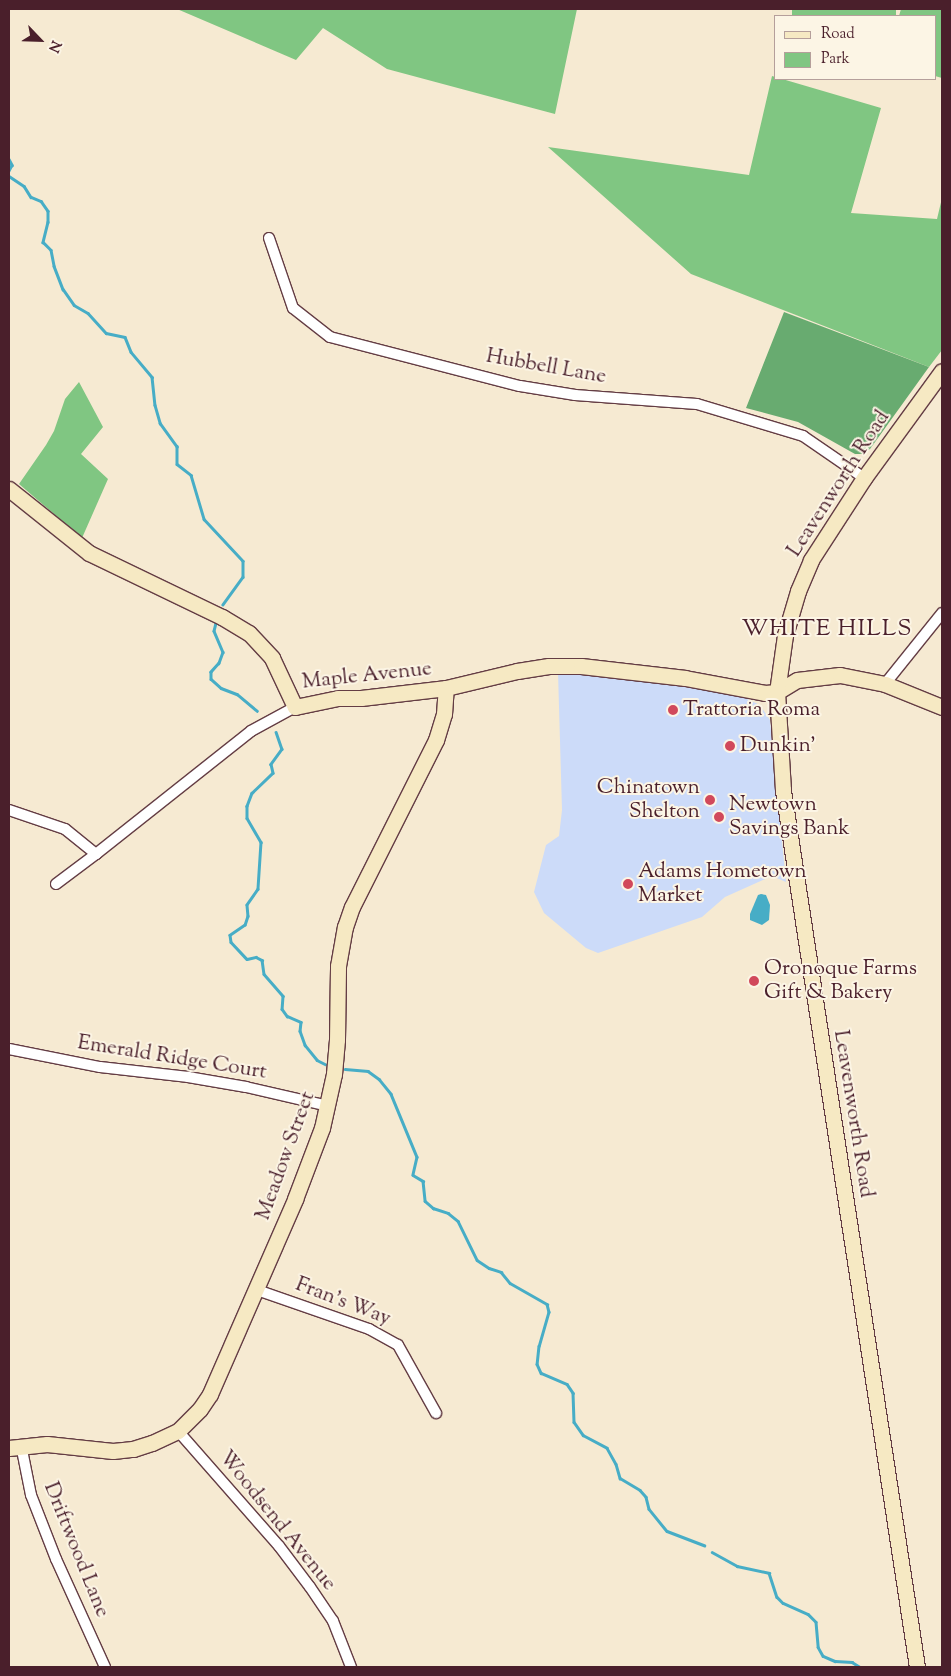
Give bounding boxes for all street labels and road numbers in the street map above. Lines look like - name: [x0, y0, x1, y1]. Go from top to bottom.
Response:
- street label: Hubbell Lane: [484, 344, 608, 390]
- street label: Leavenworth Road: [782, 406, 896, 562]
- street label: Maple Avenue: [301, 657, 433, 695]
- street label: Leavenworth Road: [827, 1028, 879, 1200]
- street label: Emerald Ridge Court: [76, 1031, 268, 1085]
- street label: Meadow Street: [251, 1088, 321, 1224]
- street label: Fran's Way: [292, 1272, 394, 1332]
- street label: Woodsend Avenue: [213, 1446, 341, 1596]
- street label: Driftwood Lane: [37, 1479, 115, 1621]

